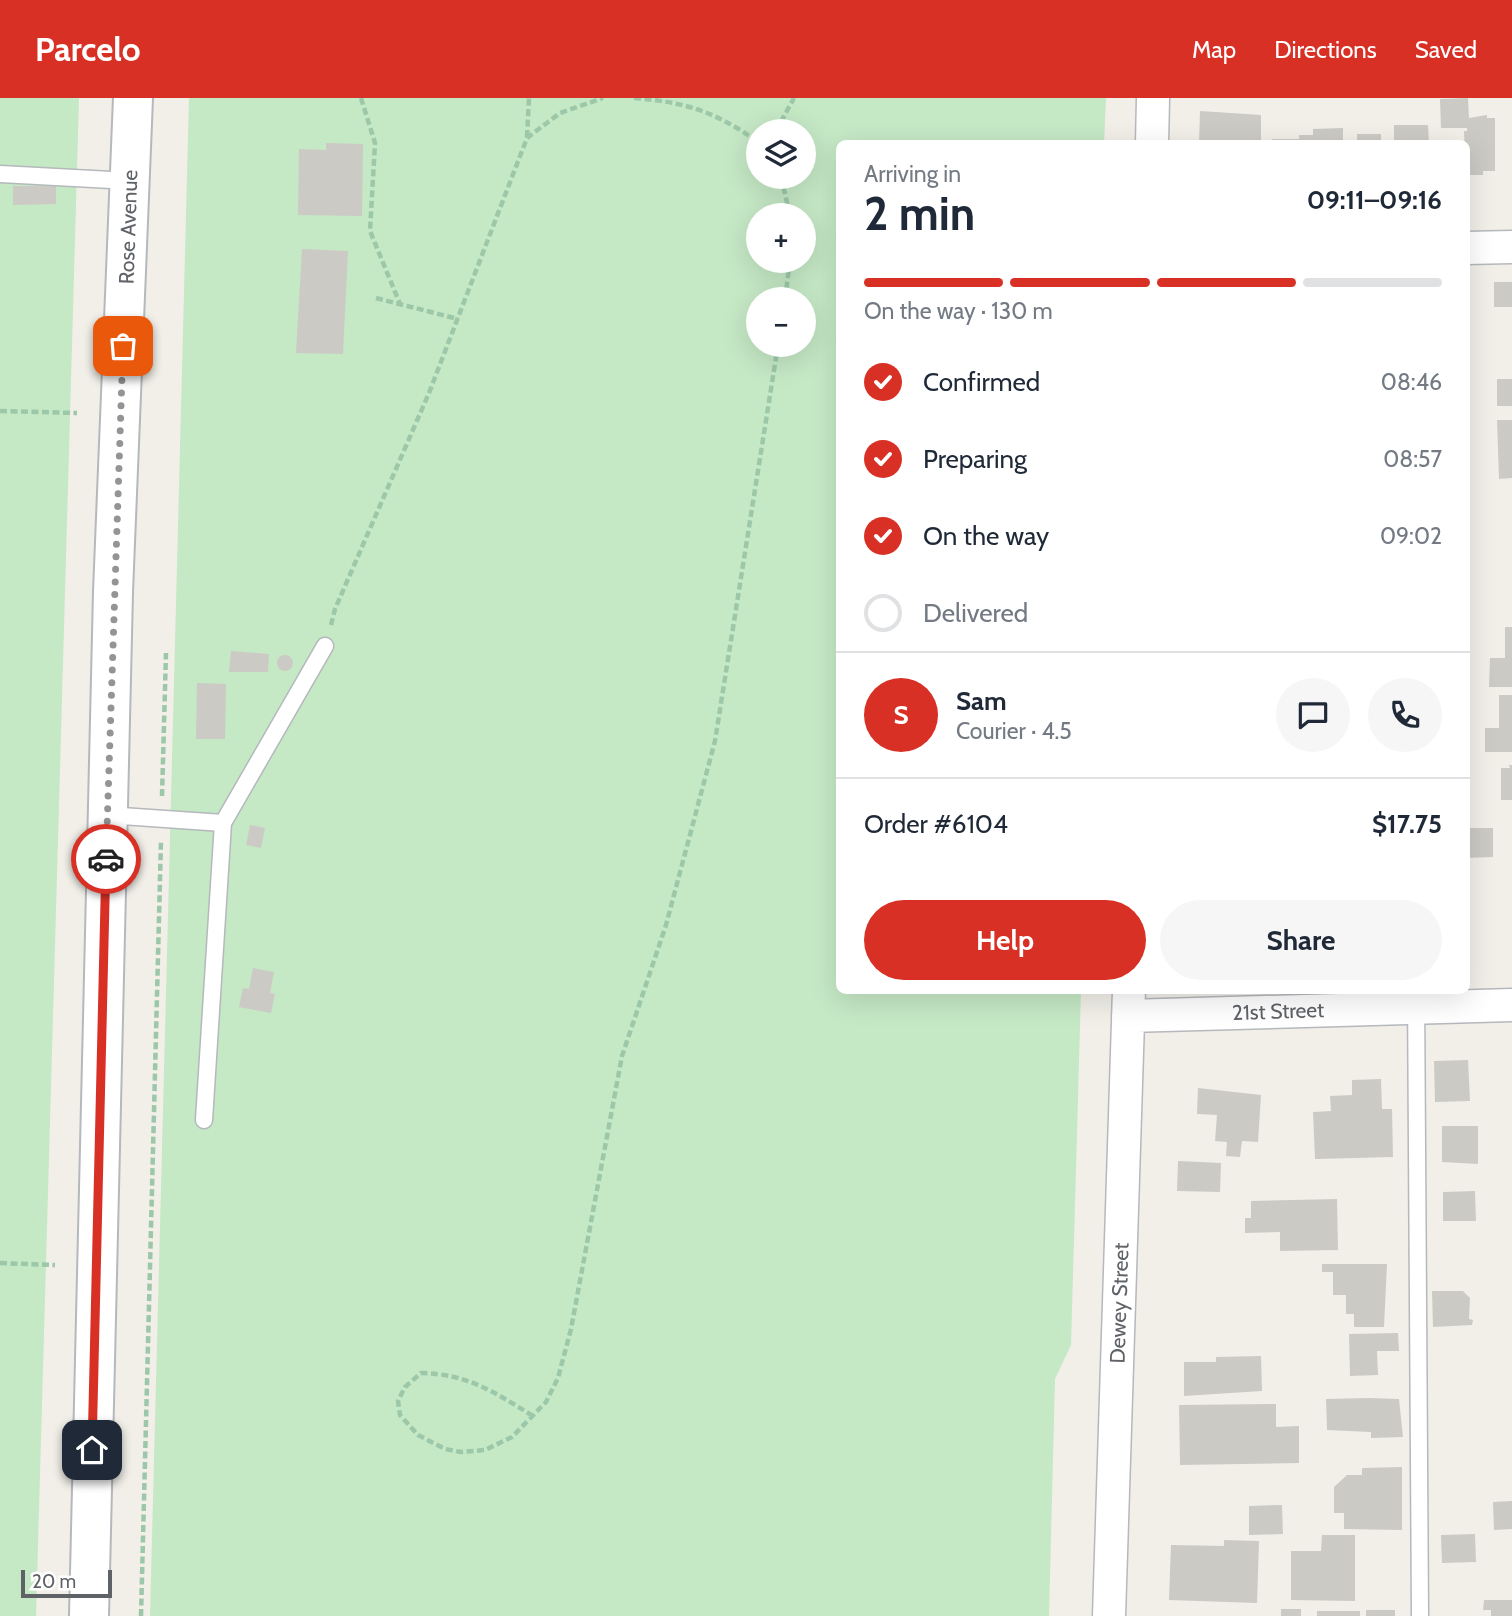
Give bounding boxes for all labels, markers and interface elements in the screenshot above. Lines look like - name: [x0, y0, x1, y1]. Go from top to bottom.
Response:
- text: Parcelo: [35, 29, 140, 69]
- text: Map: [1192, 35, 1236, 64]
- text: Directions: [1274, 35, 1377, 64]
- text: Saved: [1415, 35, 1477, 64]
- map controls: [746, 119, 816, 357]
- button: layers: [746, 119, 816, 189]
- text: Arriving in: [864, 160, 961, 188]
- street label: Rose Avenue: [114, 169, 143, 285]
- text: 09:11–09:16: [1307, 184, 1442, 216]
- text: 2 min: [864, 186, 975, 242]
- button: +: [746, 203, 816, 273]
- button: −: [746, 287, 816, 357]
- text: On the way · 130 m: [864, 297, 1053, 325]
- pin: [93, 316, 153, 376]
- icon: bag: [104, 327, 142, 365]
- icon: check: [864, 363, 902, 401]
- text: Confirmed: [923, 366, 1040, 398]
- text: 08:46: [1381, 368, 1442, 396]
- icon: check: [864, 440, 902, 478]
- text: Preparing: [923, 443, 1027, 475]
- text: 08:57: [1383, 445, 1442, 473]
- icon: check: [864, 517, 902, 555]
- text: On the way: [923, 520, 1049, 552]
- text: 09:02: [1380, 522, 1442, 550]
- text: Delivered: [923, 597, 1028, 629]
- button: chat: [1276, 678, 1350, 752]
- button: phone: [1368, 678, 1442, 752]
- text: Sam: [956, 685, 1007, 717]
- text: S: [893, 699, 909, 731]
- text: Courier · 4.5: [956, 717, 1072, 745]
- text: Order #6104: [864, 808, 1008, 840]
- text: $17.75: [1372, 808, 1442, 840]
- courier: [71, 824, 141, 894]
- icon: car: [87, 840, 125, 878]
- button: Help: [864, 900, 1146, 980]
- button: Share: [1160, 900, 1442, 980]
- street label: 21st Street: [1231, 997, 1325, 1025]
- street label: Dewey Street: [1104, 1242, 1134, 1364]
- pin: [62, 1420, 122, 1480]
- icon: home: [73, 1431, 111, 1469]
- scale bar: [21, 1567, 112, 1599]
- text: 20 m: [32, 1570, 76, 1593]

